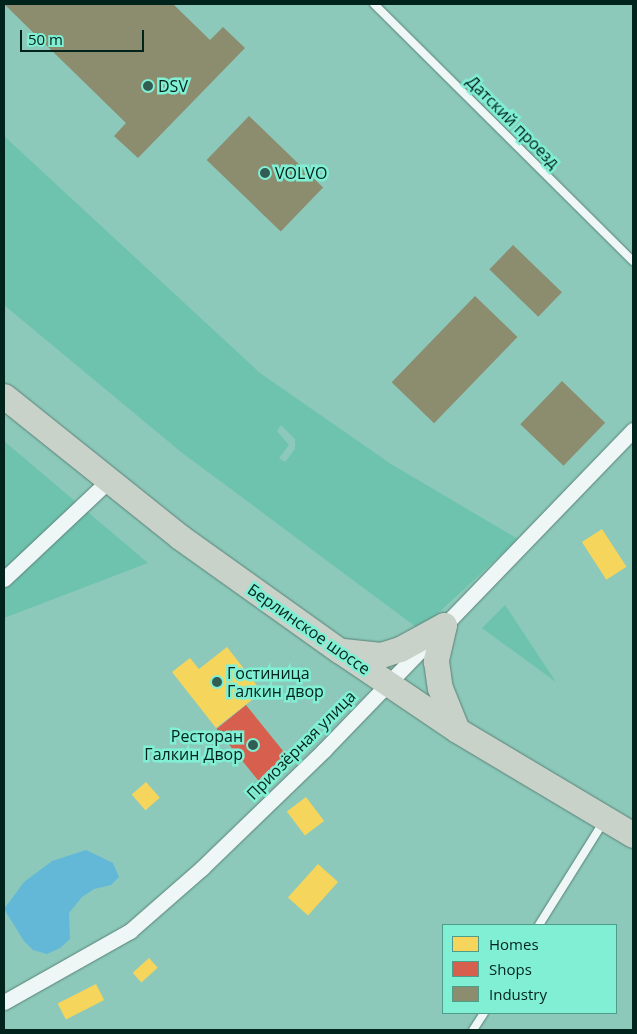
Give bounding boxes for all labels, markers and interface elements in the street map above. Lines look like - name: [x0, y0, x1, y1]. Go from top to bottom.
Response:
- scale bar: [22, 20, 146, 52]
- text: 50 m: [28, 29, 63, 49]
- street label: Датский проезд: [463, 72, 563, 172]
- place label: DSV: [158, 76, 188, 96]
- marker: DSV: [142, 80, 154, 92]
- place label: VOLVO: [275, 163, 327, 183]
- marker: VOLVO: [259, 167, 271, 179]
- street label: Берлинское шоссе: [244, 580, 374, 678]
- place label: Гостиница Галкин двор: [227, 663, 324, 701]
- marker: Гостиница Галкин двор: [211, 676, 223, 688]
- street label: Приозёрная улица: [243, 687, 359, 803]
- place label: Ресторан Галкин Двор: [144, 726, 243, 764]
- marker: Ресторан Галкин Двор: [247, 739, 259, 751]
- legend: [442, 924, 617, 1014]
- text: Homes: [489, 934, 539, 954]
- text: Shops: [489, 959, 532, 979]
- text: Industry: [489, 984, 547, 1004]

